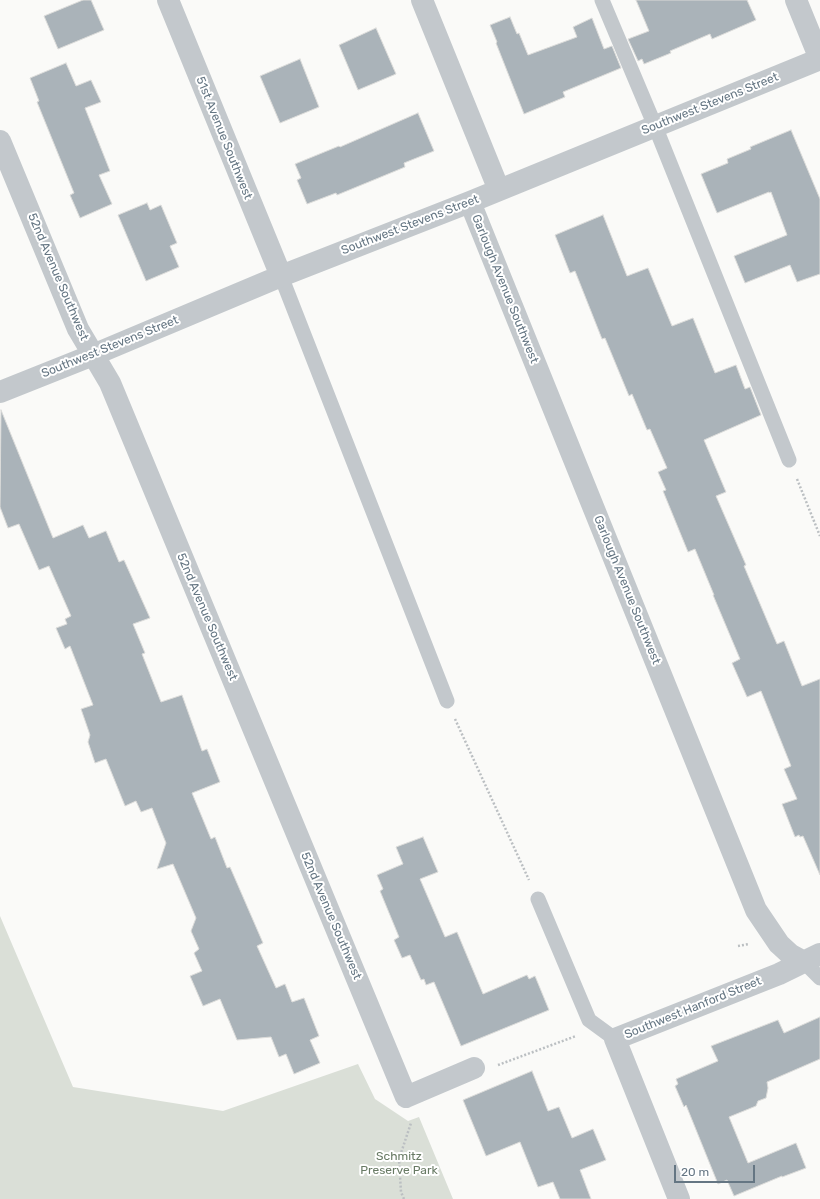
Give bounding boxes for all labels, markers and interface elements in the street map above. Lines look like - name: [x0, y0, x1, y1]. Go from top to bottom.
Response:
- street label: Southwest Stevens Street: [640, 70, 780, 138]
- street label: 51st Avenue Southwest: [193, 74, 255, 202]
- street label: Southwest Stevens Street: [339, 192, 481, 258]
- street label: 52nd Avenue Southwest: [25, 211, 91, 343]
- street label: Garlough Avenue Southwest: [468, 212, 542, 366]
- street label: Southwest Stevens Street: [40, 313, 180, 381]
- street label: Garlough Avenue Southwest: [590, 513, 664, 667]
- street label: 52nd Avenue Southwest: [174, 551, 240, 683]
- street label: 52nd Avenue Southwest: [298, 850, 364, 982]
- street label: Southwest Hanford Street: [622, 974, 764, 1042]
- park label: Schmitz Preserve Park: [360, 1150, 438, 1178]
- scale bar: [676, 1157, 757, 1183]
- text: 20 m: [681, 1165, 709, 1179]

